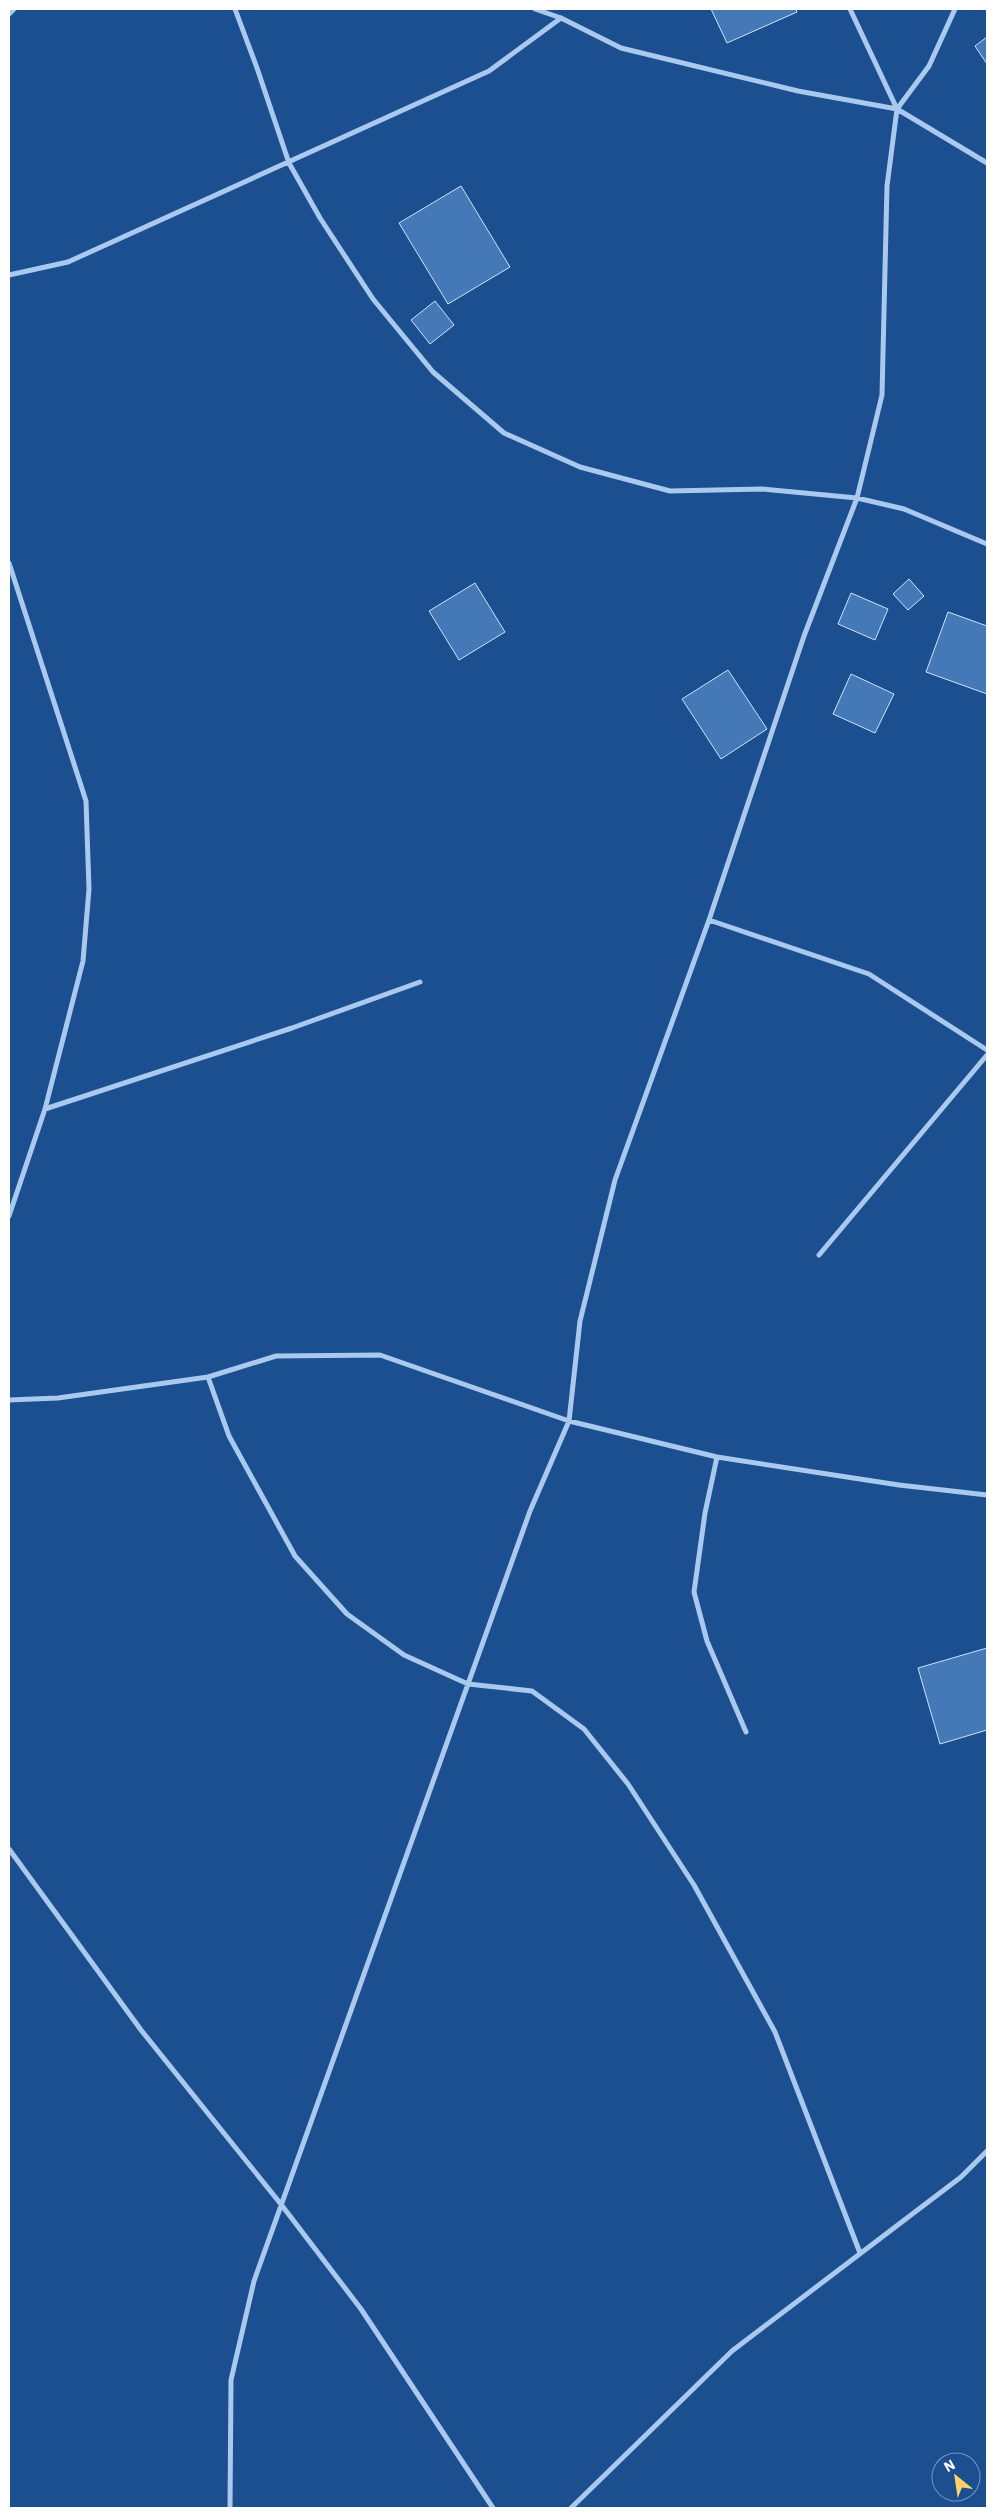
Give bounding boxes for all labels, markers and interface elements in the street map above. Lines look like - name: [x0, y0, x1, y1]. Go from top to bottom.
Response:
- north arrow: [931, 2452, 981, 2502]
- text: N: [941, 2455, 958, 2476]

